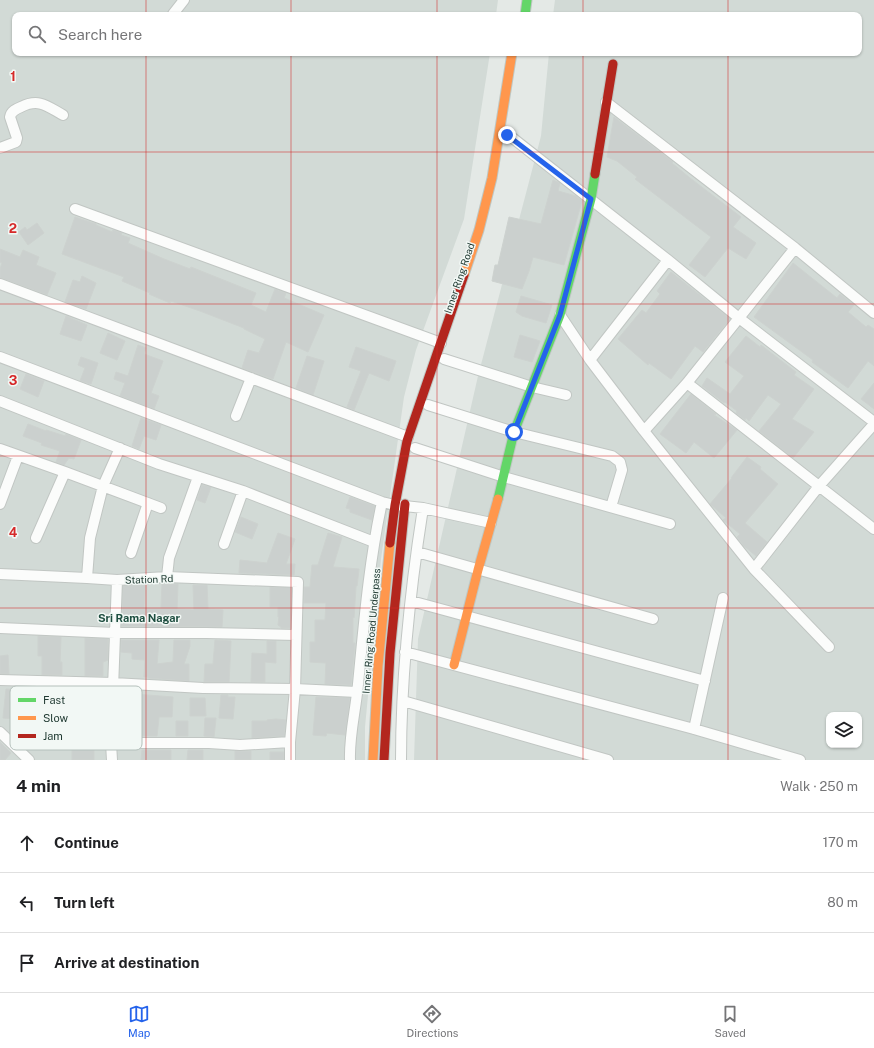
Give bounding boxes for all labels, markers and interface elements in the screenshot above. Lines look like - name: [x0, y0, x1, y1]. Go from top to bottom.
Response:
- search box: [12, 12, 862, 56]
- icon: search: [26, 23, 48, 45]
- text: Search here: [58, 26, 142, 43]
- text: 1: [10, 69, 16, 84]
- route end: [498, 126, 516, 144]
- text: 2: [9, 221, 17, 236]
- street label: Inner Ring Road: [441, 241, 477, 315]
- text: 3: [9, 373, 18, 388]
- route start: [505, 423, 523, 441]
- text: 4: [9, 525, 18, 540]
- street label: Inner Ring Road Underpass: [360, 568, 382, 694]
- street label: Station Rd: [125, 572, 173, 586]
- district label: Sri Rama Nagar: [98, 612, 181, 624]
- legend: [10, 686, 142, 750]
- text: Fast: [43, 694, 65, 706]
- text: Slow: [43, 712, 69, 724]
- map controls: [826, 712, 862, 748]
- button: layers: [826, 712, 862, 748]
- text: Jam: [43, 730, 63, 742]
- text: 4 min: [16, 776, 61, 796]
- text: Walk · 250 m: [780, 779, 858, 794]
- icon: ahead: [16, 832, 38, 854]
- text: Continue: [54, 834, 119, 851]
- text: 170 m: [823, 835, 858, 850]
- icon: left: [16, 892, 38, 914]
- text: Turn left: [54, 894, 115, 911]
- text: 80 m: [827, 895, 858, 910]
- icon: arrive: [16, 952, 38, 974]
- text: Arrive at destination: [54, 954, 199, 971]
- tab: Map: [128, 1003, 150, 1039]
- tab: Directions: [407, 1003, 458, 1039]
- tab: Saved: [714, 1003, 746, 1039]

